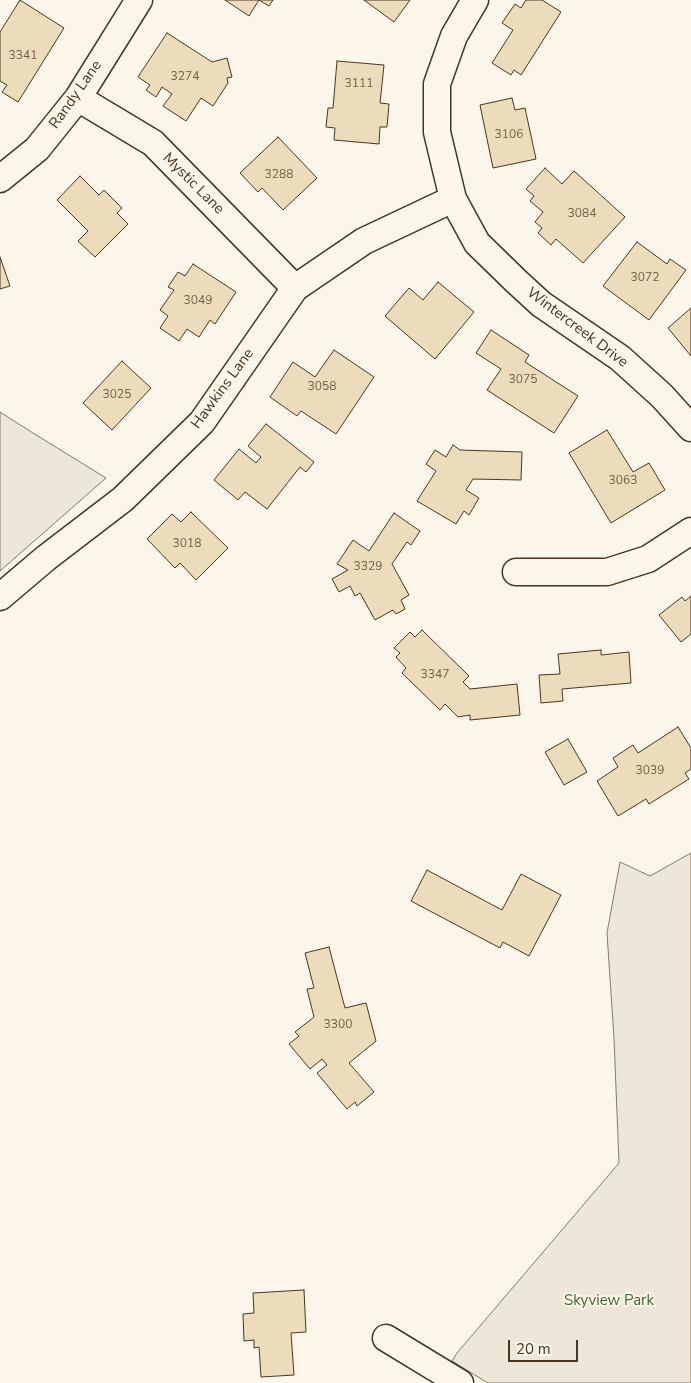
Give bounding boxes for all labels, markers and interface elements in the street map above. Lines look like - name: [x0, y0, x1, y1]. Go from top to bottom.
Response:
- house number: 3341: [9, 49, 37, 63]
- street label: Randy Lane: [46, 57, 106, 133]
- house number: 3274: [171, 70, 199, 84]
- house number: 3111: [345, 77, 373, 91]
- house number: 3106: [495, 128, 523, 142]
- street label: Mystic Lane: [158, 149, 228, 219]
- house number: 3288: [265, 168, 293, 182]
- house number: 3084: [568, 207, 596, 221]
- house number: 3072: [631, 271, 659, 285]
- street label: Wintercreek Drive: [523, 284, 631, 372]
- house number: 3049: [184, 294, 212, 308]
- street label: Hawkins Lane: [188, 345, 258, 433]
- house number: 3075: [509, 373, 537, 387]
- house number: 3058: [308, 380, 336, 394]
- house number: 3025: [103, 388, 131, 402]
- house number: 3063: [609, 474, 637, 488]
- house number: 3018: [173, 537, 201, 551]
- house number: 3329: [354, 560, 382, 574]
- house number: 3347: [421, 668, 449, 682]
- house number: 3039: [636, 764, 664, 778]
- house number: 3300: [324, 1018, 352, 1032]
- park label: Skyview Park: [564, 1292, 654, 1310]
- scale bar: [511, 1330, 581, 1362]
- text: 20 m: [516, 1339, 551, 1359]

